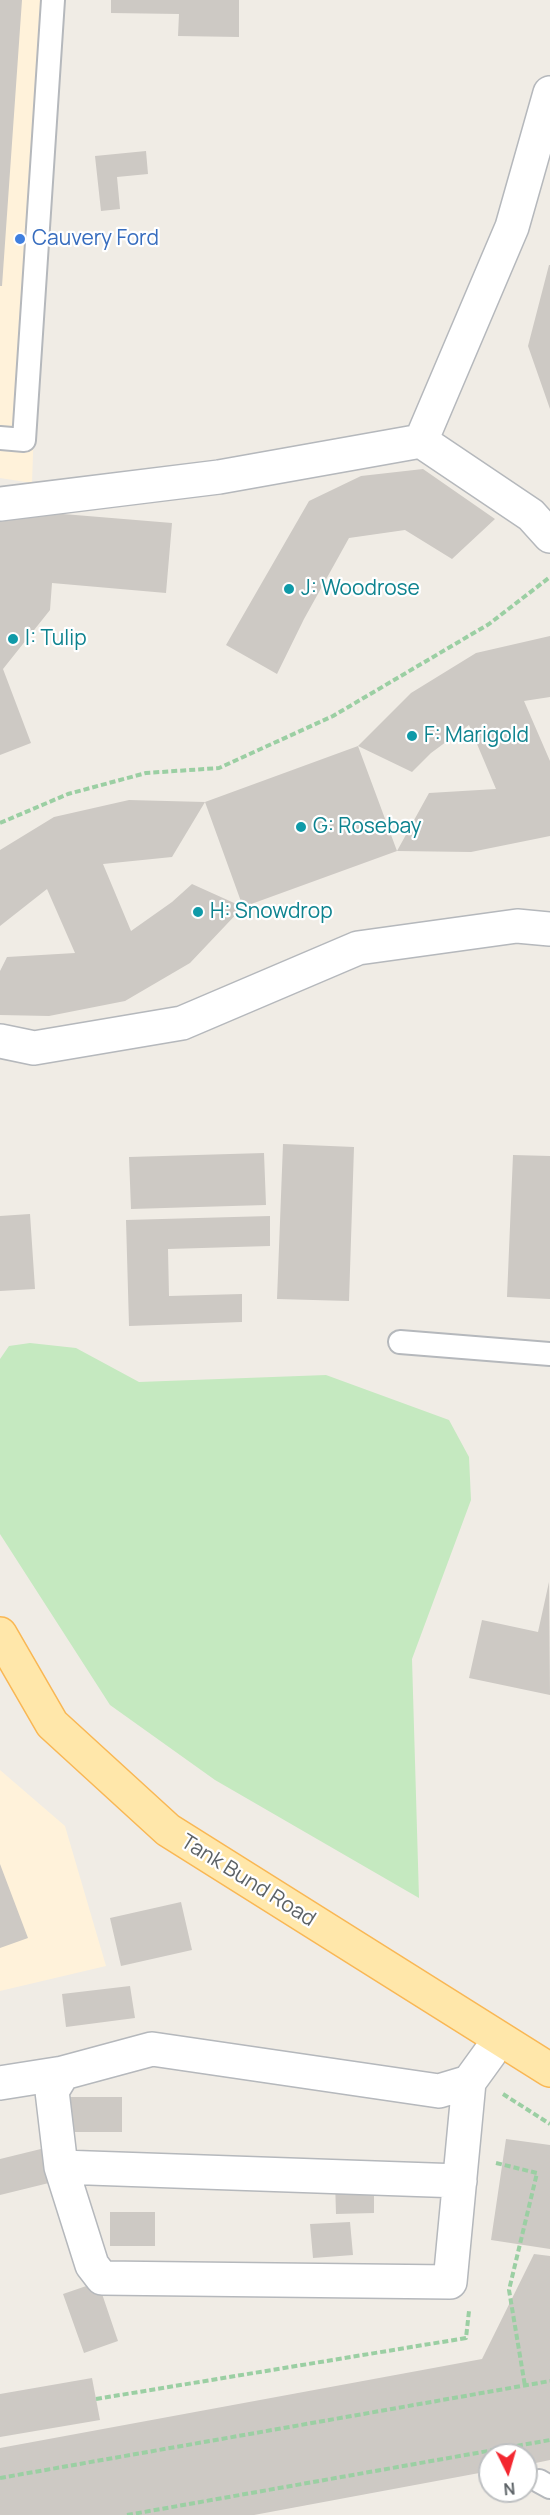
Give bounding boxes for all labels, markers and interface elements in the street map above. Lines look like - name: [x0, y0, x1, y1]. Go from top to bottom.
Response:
- place label: Cauvery Ford: [32, 226, 159, 252]
- marker: Cauvery Ford: [13, 232, 27, 246]
- place label: J: Woodrose: [301, 576, 420, 602]
- marker: J: Woodrose: [282, 582, 296, 596]
- place label: I: Tulip: [25, 626, 87, 652]
- marker: I: Tulip: [6, 632, 20, 646]
- place label: F: Marigold: [424, 723, 529, 749]
- marker: F: Marigold: [405, 729, 419, 743]
- place label: G: Rosebay: [313, 814, 422, 840]
- marker: G: Rosebay: [294, 820, 308, 834]
- place label: H: Snowdrop: [210, 899, 333, 925]
- marker: H: Snowdrop: [191, 905, 205, 919]
- street label: Tank Bund Road: [176, 1830, 320, 1932]
- north arrow: [478, 2443, 538, 2503]
- text: N: [503, 2477, 516, 2500]

